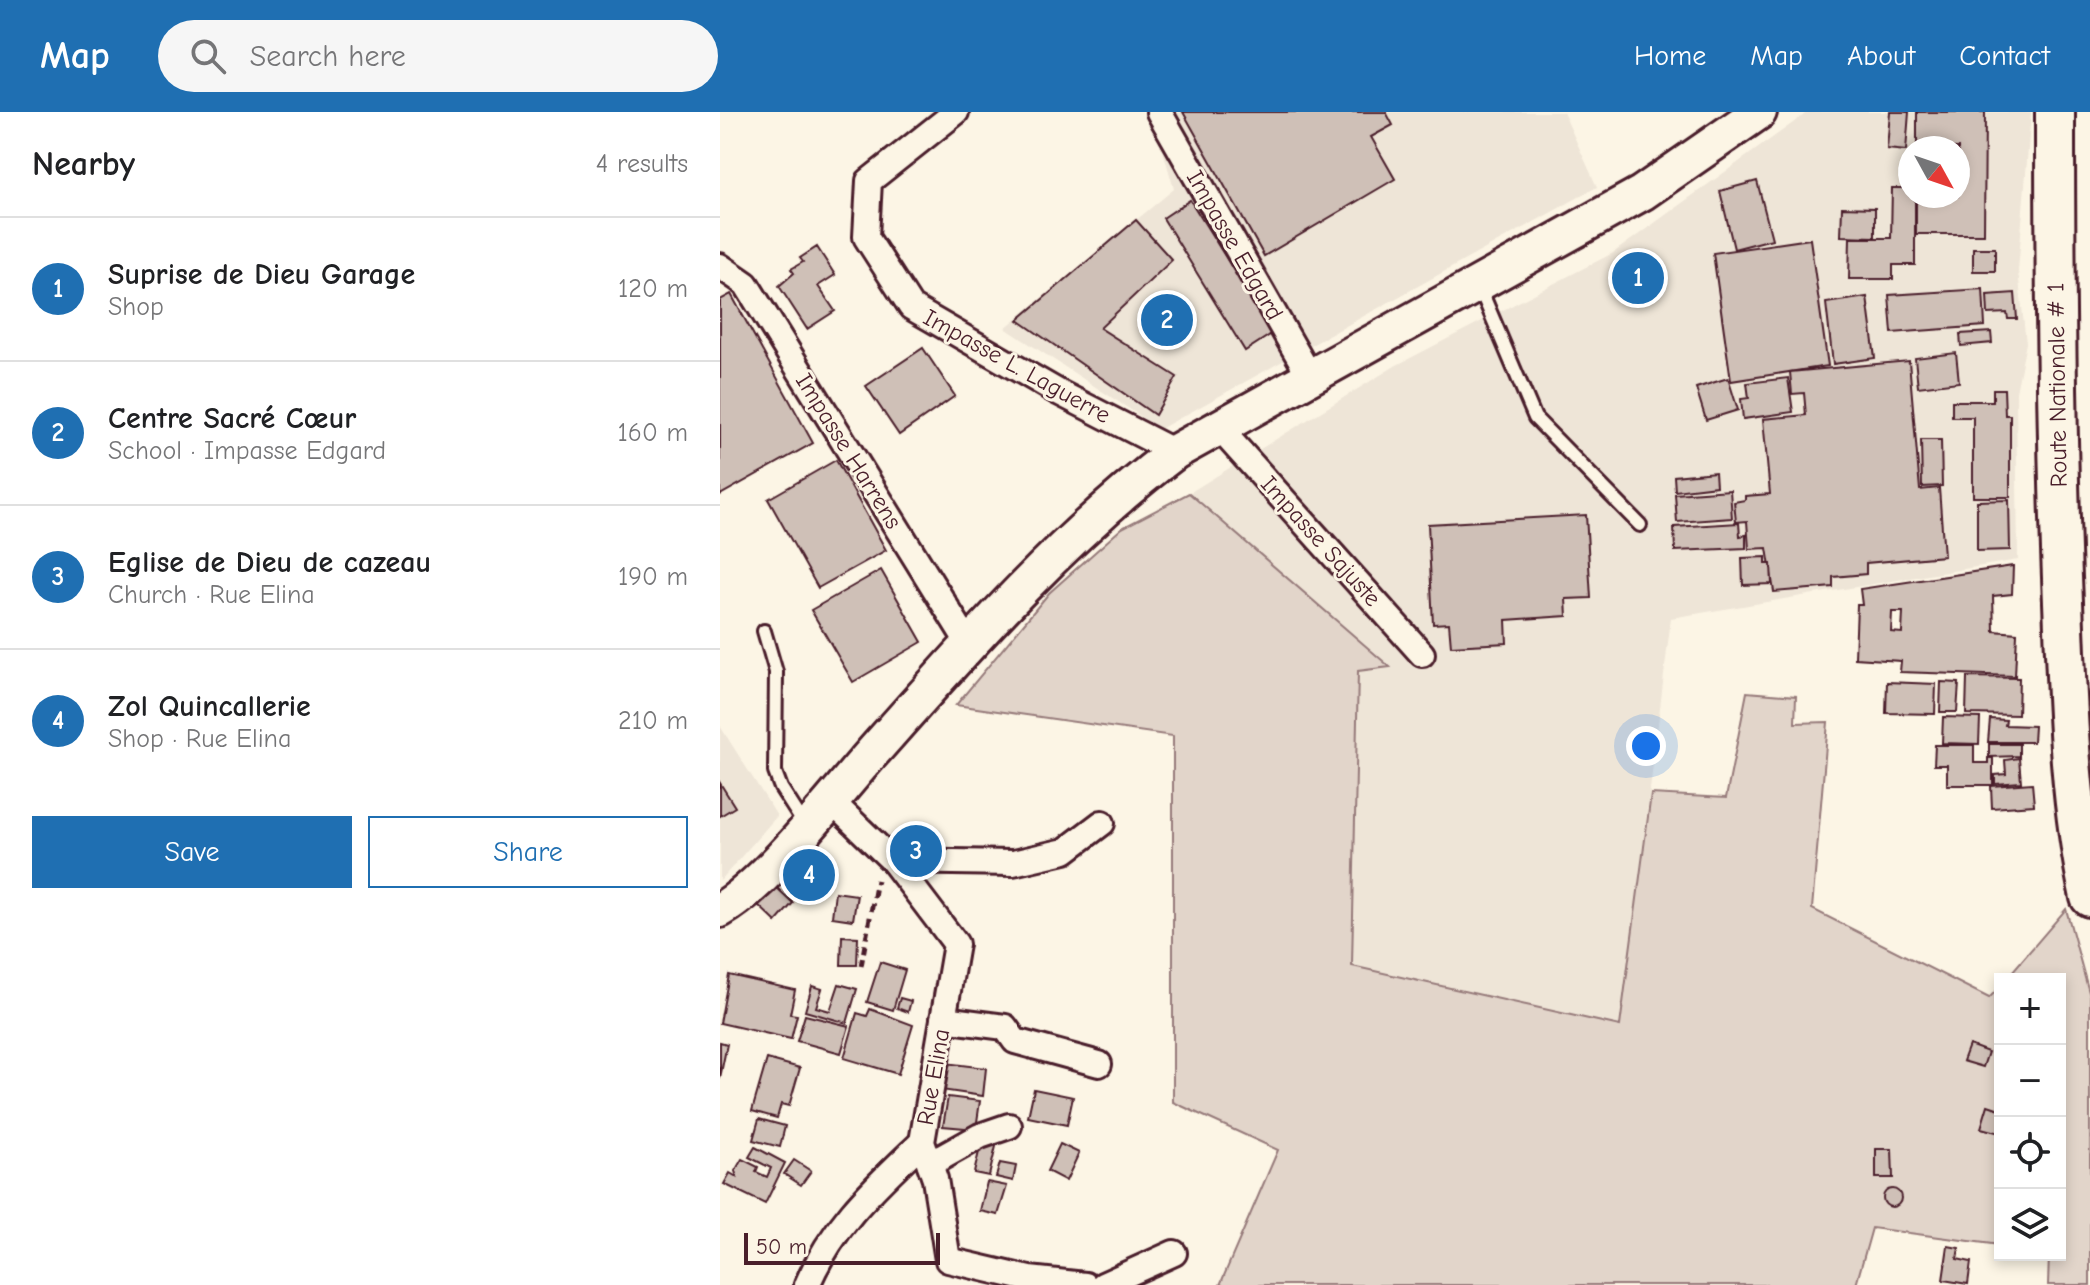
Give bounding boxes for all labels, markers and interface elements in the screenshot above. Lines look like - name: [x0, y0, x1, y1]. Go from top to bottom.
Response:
- search box: [158, 20, 718, 92]
- text: Map: [40, 34, 110, 78]
- icon: search: [186, 34, 230, 78]
- text: Search here: [250, 39, 406, 74]
- text: Home: [1634, 40, 1706, 72]
- text: Map: [1750, 40, 1803, 72]
- text: About: [1847, 40, 1915, 72]
- text: Contact: [1959, 40, 2050, 72]
- north arrow: [1898, 136, 1970, 208]
- text: Nearby: [32, 144, 135, 184]
- text: 4 results: [596, 149, 688, 179]
- street label: Impasse Edgard: [1181, 165, 1289, 325]
- pin: 1: [1612, 248, 1664, 308]
- text: Suprise de Dieu Garage: [108, 257, 415, 292]
- text: 1: [53, 274, 63, 304]
- text: 120 m: [618, 274, 688, 304]
- street label: Route Nationale # 1: [2041, 282, 2073, 488]
- pin: 2: [1141, 290, 1193, 350]
- text: Shop: [108, 292, 164, 322]
- street label: Impasse L. Laguerre: [919, 303, 1115, 429]
- street label: Impasse Harrens: [790, 368, 908, 534]
- text: Centre Sacré Cœur: [108, 401, 356, 436]
- text: 2: [52, 418, 64, 448]
- text: 160 m: [618, 418, 688, 448]
- text: School · Impasse Edgard: [108, 436, 386, 466]
- street label: Impasse Sajuste: [1255, 470, 1387, 612]
- text: Eglise de Dieu de cazeau: [108, 545, 431, 580]
- text: 3: [52, 562, 64, 592]
- text: 190 m: [618, 562, 688, 592]
- text: Church · Rue Elina: [108, 580, 315, 610]
- text: Zol Quincallerie: [108, 689, 311, 724]
- text: 4: [52, 706, 64, 736]
- text: 210 m: [618, 706, 688, 736]
- text: Shop · Rue Elina: [108, 724, 291, 754]
- your location: [1626, 726, 1666, 766]
- button: Save: [32, 816, 352, 888]
- button: Share: [368, 816, 688, 888]
- pin: 3: [890, 821, 942, 881]
- pin: 4: [783, 845, 835, 905]
- map controls: [1994, 973, 2066, 1261]
- button: +: [1994, 973, 2066, 1045]
- street label: Rue Elina: [911, 1027, 955, 1127]
- button: −: [1994, 1045, 2066, 1117]
- button: locate: [1994, 1117, 2066, 1189]
- button: layers: [1994, 1189, 2066, 1261]
- scale bar: [744, 1229, 940, 1265]
- text: 50 m: [756, 1234, 807, 1260]

